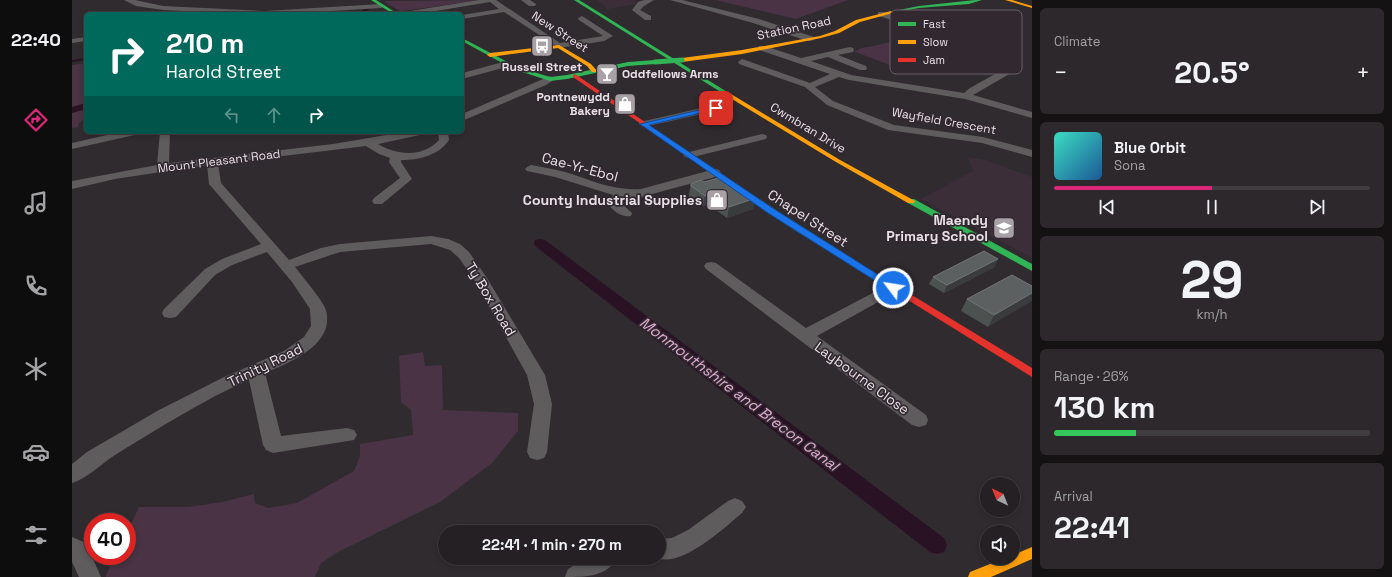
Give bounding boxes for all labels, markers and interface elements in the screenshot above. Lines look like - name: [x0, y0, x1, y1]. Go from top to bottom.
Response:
- street label: New Street: [529, 8, 591, 56]
- legend: [890, 10, 1022, 74]
- street label: Station Road: [756, 12, 832, 44]
- text: Fast: [923, 17, 946, 31]
- text: 210 m: [166, 25, 244, 61]
- text: 22:40: [11, 28, 61, 51]
- icon: right: [100, 28, 152, 80]
- bus stop icon: Russell Street: [529, 33, 555, 59]
- text: Climate: [1054, 33, 1100, 50]
- text: Slow: [923, 35, 948, 49]
- text: Jam: [923, 53, 945, 67]
- text: 20.5°: [1174, 53, 1250, 92]
- text: −: [1054, 58, 1068, 86]
- text: +: [1356, 58, 1370, 86]
- place label: Russell Street: [502, 59, 582, 75]
- text: Harold Street: [166, 60, 281, 83]
- bar icon: Oddfellows Arms: [594, 61, 620, 87]
- place label: Oddfellows Arms: [622, 66, 719, 82]
- place label: Pontnewydd Bakery: [536, 89, 610, 119]
- shop icon: Pontnewydd Bakery: [612, 91, 638, 117]
- pin: [699, 91, 733, 125]
- icon: arrive: [705, 97, 727, 119]
- street label: Cwmbran Drive: [767, 99, 849, 157]
- icon: left: [221, 104, 243, 126]
- icon: ahead: [263, 104, 285, 126]
- icon: right: [305, 104, 327, 126]
- street label: Wayfield Crescent: [891, 104, 997, 138]
- icon: directions: [22, 106, 50, 134]
- text: Blue Orbit: [1114, 138, 1186, 157]
- street label: Mount Pleasant Road: [157, 146, 281, 176]
- street label: Cae-Yr-Ebol: [540, 148, 620, 186]
- text: Sona: [1114, 157, 1145, 174]
- street label: Chapel Street: [764, 185, 852, 251]
- shop icon: County Industrial Supplies: [704, 187, 730, 213]
- icon: music: [22, 189, 50, 217]
- place label: County Industrial Supplies: [523, 191, 702, 209]
- icon: previous: [1096, 196, 1118, 218]
- icon: pause: [1201, 196, 1223, 218]
- icon: next: [1306, 196, 1328, 218]
- place label: Maendy Primary School: [886, 211, 988, 245]
- school or university icon: Maendy Primary School: [991, 215, 1017, 241]
- text: 29: [1181, 247, 1243, 313]
- street label: Ty Box Road: [462, 259, 520, 339]
- position arrow: [872, 267, 914, 309]
- icon: phone: [22, 272, 50, 300]
- text: km/h: [1197, 306, 1227, 323]
- water label: Monmouthshire and Brecon Canal: [636, 312, 844, 476]
- street label: Laybourne Close: [811, 338, 913, 418]
- street label: Trinity Road: [225, 339, 305, 391]
- icon: climate: [22, 355, 50, 383]
- text: Range · 26%: [1054, 368, 1129, 385]
- text: 130 km: [1054, 388, 1155, 427]
- icon: car: [22, 438, 50, 466]
- north arrow: [980, 477, 1020, 517]
- map controls: [980, 477, 1020, 565]
- text: Arrival: [1054, 488, 1093, 505]
- text: 22:41: [1054, 508, 1130, 547]
- speed limit sign: 40: [84, 513, 136, 565]
- icon: filters: [22, 521, 50, 549]
- button: sound: [980, 525, 1020, 565]
- text: 22:41 · 1 min · 270 m: [482, 535, 622, 554]

